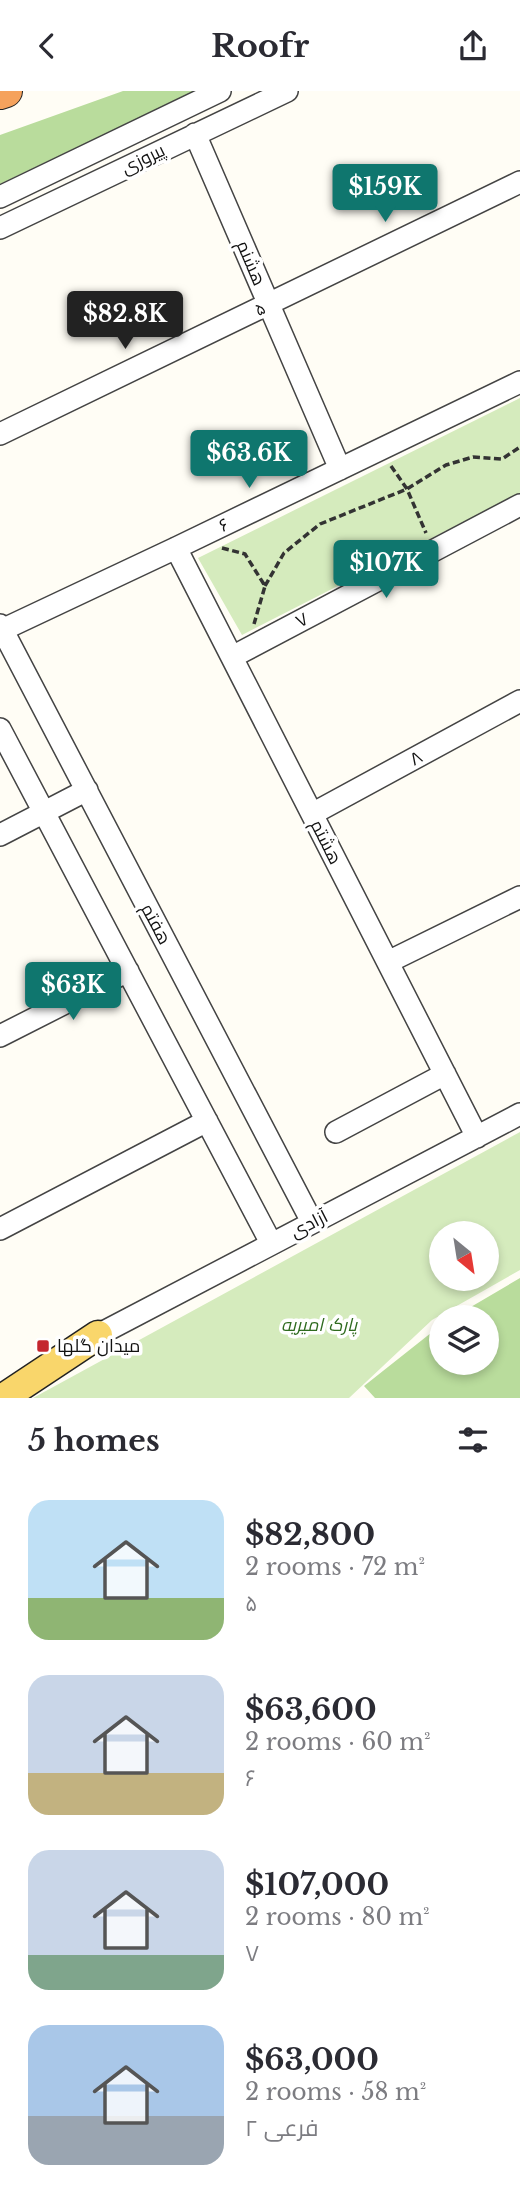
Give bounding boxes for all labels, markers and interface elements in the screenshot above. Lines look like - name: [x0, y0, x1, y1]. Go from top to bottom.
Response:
- text: Roofr: [211, 26, 309, 66]
- icon: back: [28, 27, 66, 65]
- icon: share: [454, 27, 492, 65]
- street label: پیروزی: [117, 139, 169, 180]
- pin: $159K: [336, 165, 434, 224]
- text: $159K: [349, 173, 421, 201]
- street label: هشنم: [231, 237, 270, 289]
- pin: $82.8K: [68, 292, 182, 351]
- street label: ۵: [251, 297, 269, 321]
- text: $82.8K: [83, 300, 167, 328]
- pin: $63.6K: [192, 431, 306, 490]
- text: $63.6K: [206, 439, 292, 467]
- street label: ۶: [215, 513, 233, 537]
- pin: $107K: [337, 540, 435, 600]
- text: $107K: [349, 549, 423, 577]
- street label: ۷: [292, 608, 312, 632]
- street label: ۸: [406, 746, 426, 770]
- street label: هشتم: [305, 816, 346, 868]
- street label: هفتم: [135, 900, 176, 949]
- pin: $63K: [32, 963, 114, 1022]
- text: $63K: [41, 971, 105, 999]
- street label: آزادی: [287, 1205, 332, 1243]
- north arrow: [429, 1221, 499, 1291]
- map controls: [429, 1221, 499, 1375]
- button: layers: [429, 1305, 499, 1375]
- park label: پارک امیریه: [281, 1314, 358, 1337]
- place label: میدان گلها: [57, 1335, 140, 1357]
- marker: میدان گلها: [35, 1338, 51, 1354]
- icon: filters: [454, 1421, 492, 1459]
- text: 5 homes: [28, 1422, 160, 1459]
- text: $82,800: [245, 1516, 375, 1553]
- icon: home: [84, 1528, 168, 1612]
- text: 2 rooms · 72 m²: [245, 1553, 425, 1581]
- text: ۵: [245, 1589, 258, 1617]
- text: $63,600: [245, 1691, 377, 1728]
- icon: home: [84, 1703, 168, 1787]
- text: 2 rooms · 60 m²: [245, 1728, 431, 1756]
- text: ۶: [245, 1764, 256, 1792]
- text: $107,000: [245, 1866, 389, 1903]
- icon: home: [84, 1878, 168, 1962]
- text: 2 rooms · 80 m²: [245, 1903, 430, 1931]
- text: ۷: [245, 1939, 259, 1967]
- text: $63,000: [245, 2041, 379, 2078]
- icon: home: [84, 2053, 168, 2137]
- text: 2 rooms · 58 m²: [245, 2078, 426, 2106]
- text: فرعی ۲: [245, 2114, 319, 2142]

